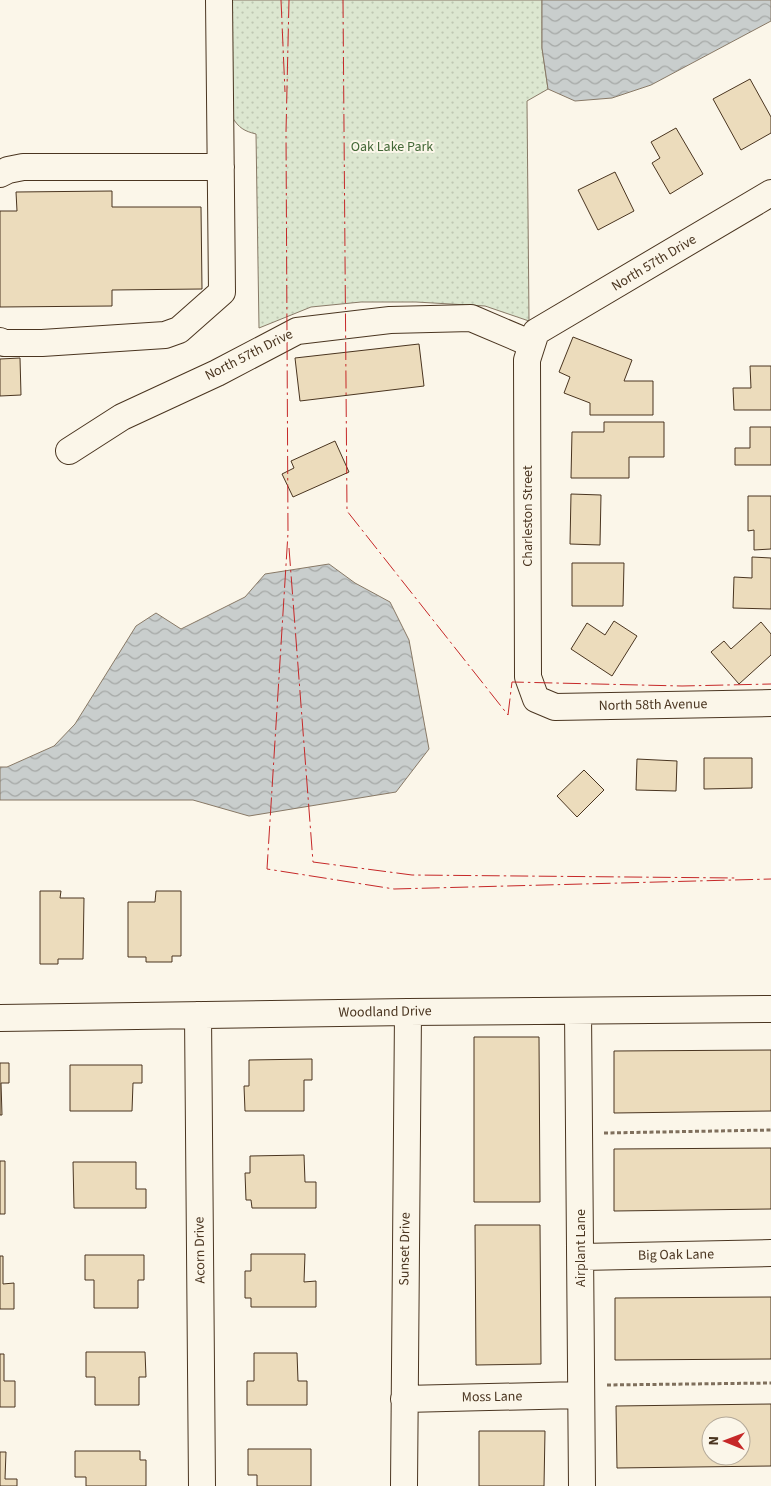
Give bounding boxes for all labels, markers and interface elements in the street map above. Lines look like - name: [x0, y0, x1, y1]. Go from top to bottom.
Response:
- park label: Oak Lake Park: [351, 137, 433, 157]
- street label: North 57th Drive: [608, 230, 700, 296]
- street label: North 57th Drive: [202, 324, 296, 386]
- street label: Charleston Street: [518, 465, 538, 567]
- street label: North 58th Avenue: [598, 694, 708, 716]
- street label: Woodland Drive: [338, 1001, 432, 1023]
- street label: Airplant Lane: [571, 1209, 591, 1287]
- street label: Sunset Drive: [394, 1212, 416, 1286]
- street label: Acorn Drive: [189, 1216, 211, 1284]
- street label: Big Oak Lane: [638, 1244, 714, 1266]
- street label: Moss Lane: [461, 1386, 523, 1408]
- north arrow: [701, 1416, 751, 1466]
- text: N: [704, 1436, 724, 1446]

